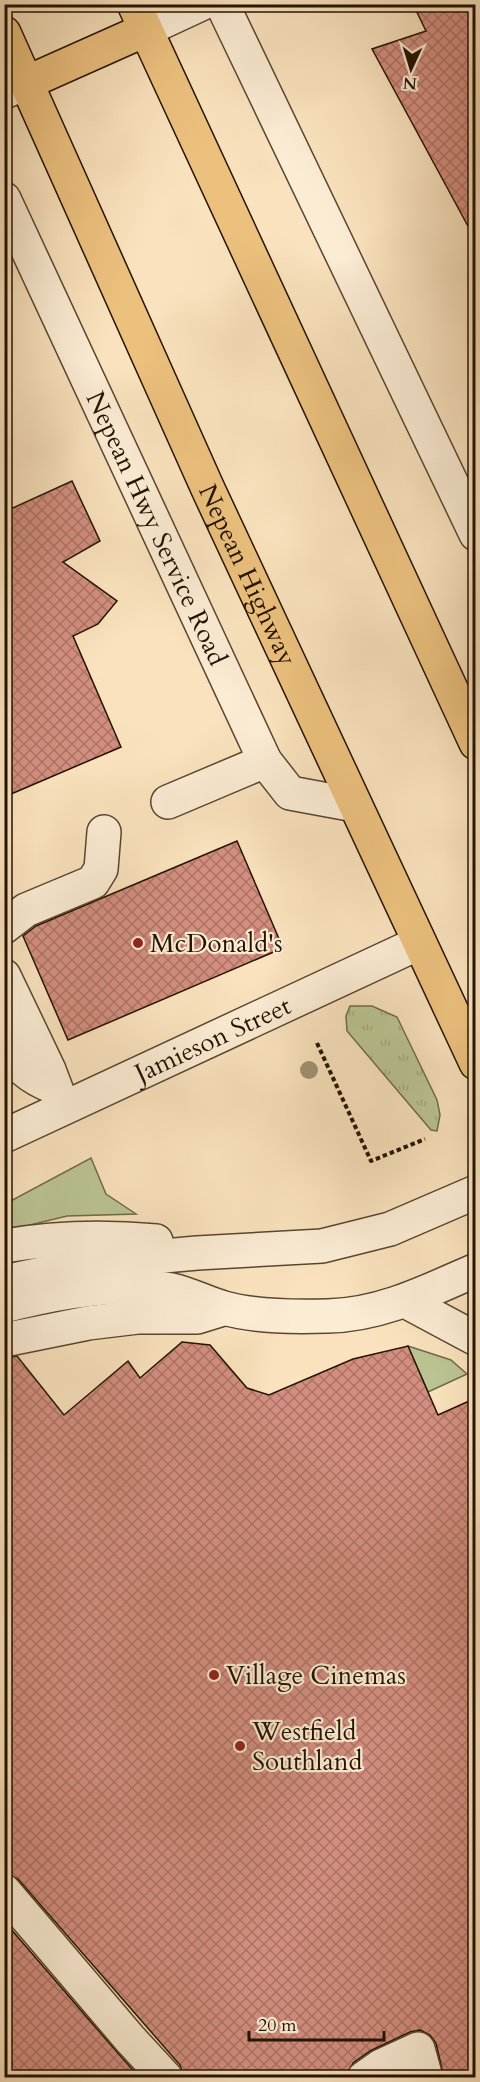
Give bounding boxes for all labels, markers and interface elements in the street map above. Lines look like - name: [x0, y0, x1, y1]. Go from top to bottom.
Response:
- north arrow: [381, 39, 441, 99]
- text: N: [402, 72, 418, 94]
- street label: Nepean Hwy Service Road: [78, 385, 236, 671]
- street label: Nepean Highway: [191, 478, 305, 671]
- place label: McDonald's: [150, 926, 283, 961]
- marker: McDonald's: [131, 936, 145, 950]
- street label: Jamieson Street: [125, 988, 296, 1092]
- place label: Village Cinemas: [226, 1658, 406, 1693]
- marker: Village Cinemas: [207, 1668, 221, 1682]
- place label: Westfield Southland: [251, 1714, 362, 1779]
- marker: Westfield Southland: [233, 1739, 247, 1753]
- scale bar: [249, 2004, 384, 2042]
- text: 20 m: [258, 2013, 297, 2038]

